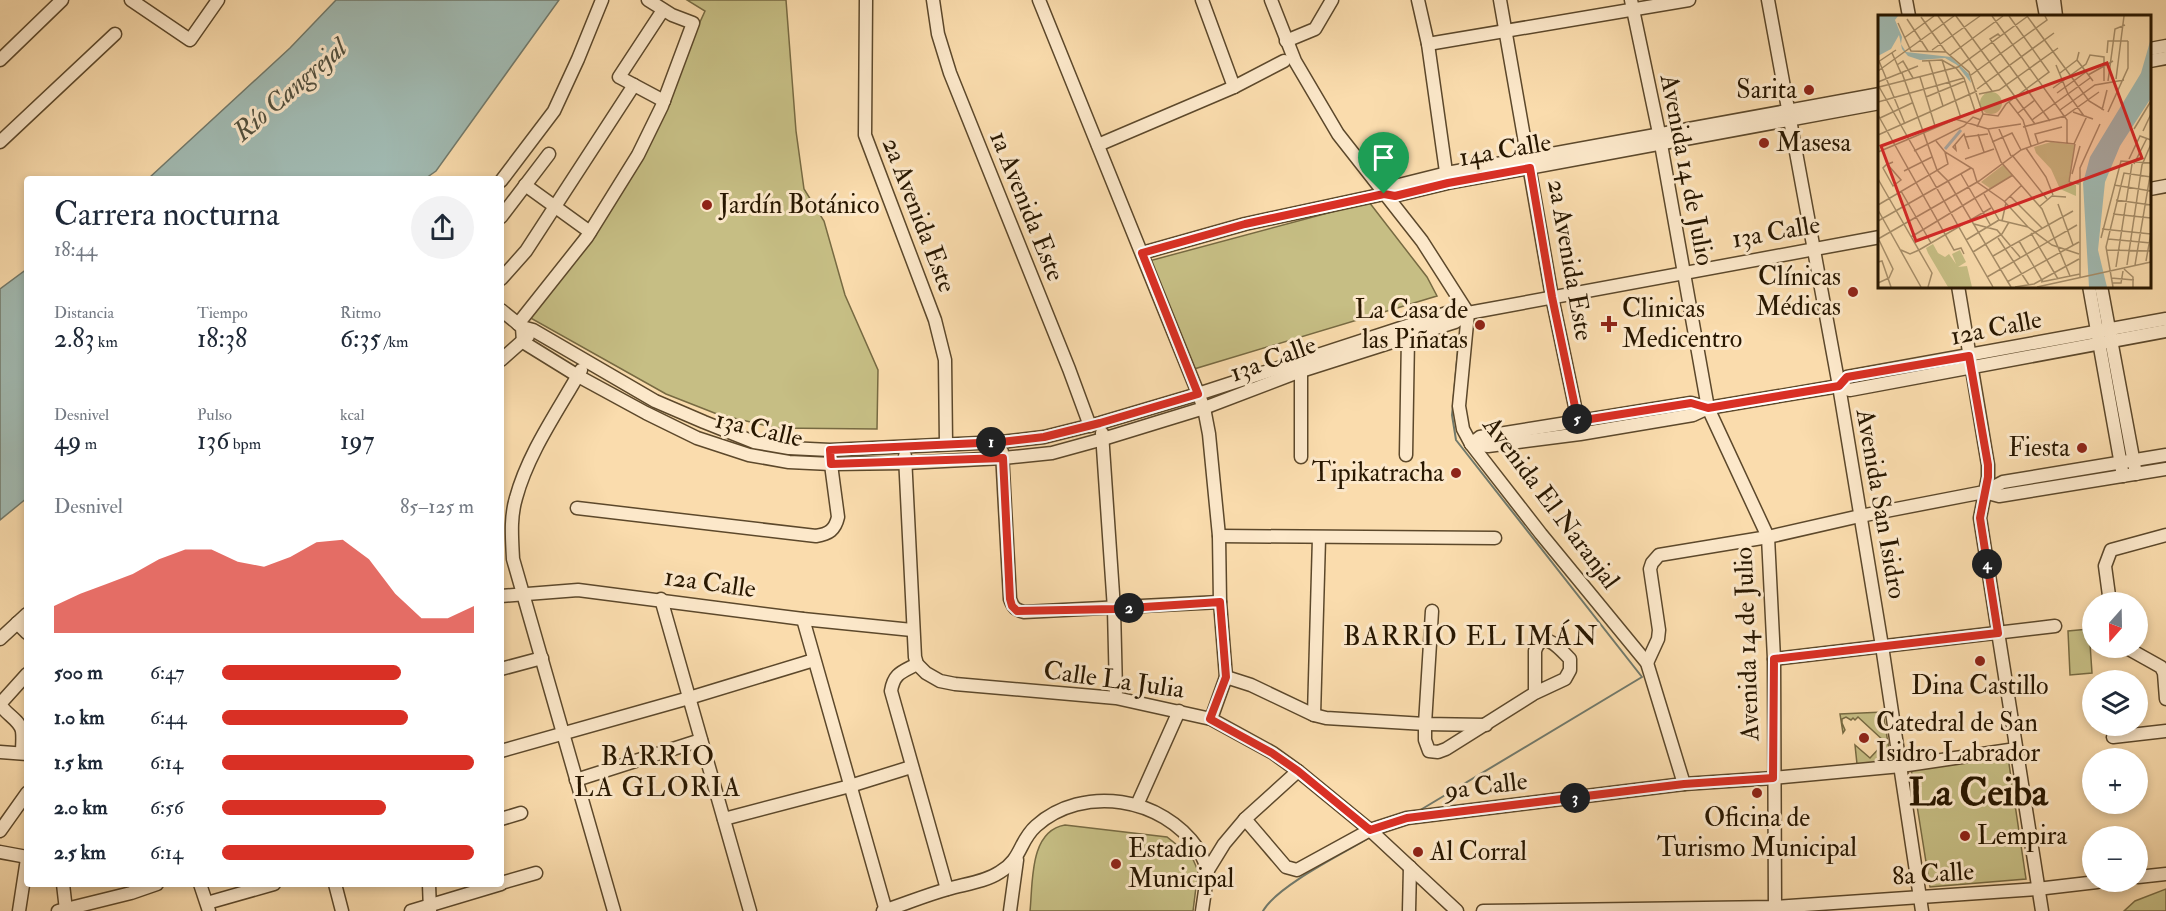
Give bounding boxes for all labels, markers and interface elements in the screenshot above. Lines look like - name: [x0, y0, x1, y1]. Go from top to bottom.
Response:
- inset map: [1878, 15, 2151, 288]
- water label: Río Cangrejal: [226, 30, 356, 149]
- street label: Avenida 14 de Julio: [1653, 71, 1721, 268]
- place label: Sarita: [1736, 74, 1797, 106]
- marker: Sarita: [1802, 83, 1816, 97]
- street label: 1a Avenida Este: [982, 126, 1072, 286]
- street label: 14a Calle: [1456, 126, 1554, 174]
- place label: Masesa: [1776, 127, 1851, 159]
- pin: [1358, 132, 1409, 194]
- street label: 2a Avenida Este: [875, 133, 963, 297]
- marker: Masesa: [1757, 136, 1771, 150]
- icon: arrive: [1367, 141, 1400, 174]
- street label: 2a Avenida Este: [1540, 177, 1600, 343]
- place label: Jardín Botánico: [718, 189, 880, 221]
- text: Carrera nocturna: [54, 194, 279, 235]
- button: share: [411, 196, 474, 259]
- marker: Jardín Botánico: [700, 198, 714, 212]
- street label: 13a Calle: [1729, 208, 1823, 255]
- text: 18:44: [54, 237, 97, 262]
- place label: Clínicas Médicas: [1756, 261, 1841, 323]
- marker: Clínicas Médicas: [1846, 285, 1860, 299]
- place label: Clinicas Medicentro: [1622, 293, 1742, 355]
- place label: La Casa de las Piñatas: [1355, 294, 1468, 356]
- text: Distancia: [54, 303, 114, 323]
- text: Tiempo: [197, 303, 248, 323]
- text: Ritmo: [340, 303, 381, 323]
- street label: 12a Calle: [1948, 303, 2044, 353]
- marker: Clinicas Medicentro: [1600, 315, 1618, 333]
- marker: La Casa de las Piñatas: [1473, 318, 1487, 332]
- text: 2.83: [54, 323, 94, 355]
- text: 18:38: [197, 323, 247, 355]
- text: 6:35: [340, 323, 381, 355]
- street label: 13a Calle: [1226, 329, 1320, 389]
- text: km: [94, 332, 118, 352]
- text: /km: [381, 332, 409, 352]
- street label: 13a Calle: [712, 403, 806, 455]
- pin: 5: [1562, 404, 1592, 434]
- text: Desnivel: [54, 405, 109, 425]
- text: Pulso: [197, 405, 232, 425]
- text: kcal: [340, 405, 365, 425]
- street label: Avenida San Isidro: [1848, 406, 1913, 601]
- street label: Avenida El Naranjal: [1475, 409, 1627, 596]
- text: 5: [1573, 409, 1581, 429]
- text: 49: [54, 425, 81, 457]
- text: 136: [197, 425, 229, 457]
- text: 197: [340, 425, 374, 457]
- pin: 1: [976, 427, 1006, 457]
- text: 1: [988, 432, 994, 452]
- place label: Fiesta: [2008, 432, 2070, 464]
- text: m: [81, 434, 97, 454]
- text: bpm: [229, 434, 261, 454]
- marker: Fiesta: [2075, 441, 2089, 455]
- place label: Tipikatracha: [1312, 457, 1444, 490]
- marker: Tipikatracha: [1449, 466, 1463, 480]
- text: Desnivel: [54, 494, 123, 519]
- text: 85–125 m: [400, 494, 474, 519]
- street label: Avenida 14 de Julio: [1728, 546, 1766, 743]
- pin: 4: [1972, 549, 2002, 579]
- text: 4: [1983, 554, 1991, 574]
- street label: 12a Calle: [662, 561, 758, 605]
- north arrow: [2082, 592, 2148, 658]
- map controls: [2082, 592, 2148, 892]
- pin: 2: [1114, 593, 1144, 623]
- text: 2: [1125, 598, 1133, 618]
- district label: BARRIO EL IMÁN: [1343, 619, 1599, 653]
- street label: Calle La Julia: [1042, 654, 1187, 706]
- marker: Dina Castillo: [1973, 654, 1987, 668]
- text: 500 m: [54, 660, 103, 685]
- text: 6:47: [150, 660, 185, 685]
- place label: Dina Castillo: [1911, 670, 2049, 702]
- button: layers: [2082, 670, 2148, 736]
- text: 1.0 km: [54, 705, 105, 730]
- text: 6:44: [150, 705, 187, 730]
- place label: Catedral de San Isidro Labrador: [1876, 707, 2040, 769]
- marker: Catedral de San Isidro Labrador: [1857, 731, 1871, 745]
- district label: BARRIO LA GLORIA: [574, 740, 742, 804]
- button: +: [2082, 748, 2148, 814]
- text: 1.5 km: [54, 750, 103, 775]
- text: 6:14: [150, 750, 183, 775]
- street label: 9a Calle: [1441, 765, 1529, 807]
- district label: La Ceiba: [1908, 769, 2049, 817]
- pin: 3: [1560, 783, 1590, 813]
- marker: Oficina de Turismo Municipal: [1750, 786, 1764, 800]
- text: 3: [1572, 788, 1578, 808]
- text: 2.0 km: [54, 795, 108, 820]
- text: 6:56: [150, 795, 184, 820]
- place label: Oficina de Turismo Municipal: [1657, 802, 1857, 865]
- place label: Lempira: [1977, 820, 2067, 853]
- button: −: [2082, 826, 2148, 892]
- marker: Lempira: [1958, 829, 1972, 843]
- place label: Estadio Municipal: [1128, 833, 1235, 896]
- place label: Al Corral: [1429, 836, 1527, 868]
- text: 2.5 km: [54, 840, 106, 865]
- text: 6:14: [150, 840, 183, 865]
- marker: Al Corral: [1411, 845, 1425, 859]
- street label: 8a Calle: [1891, 855, 1975, 893]
- marker: Estadio Municipal: [1109, 857, 1123, 871]

